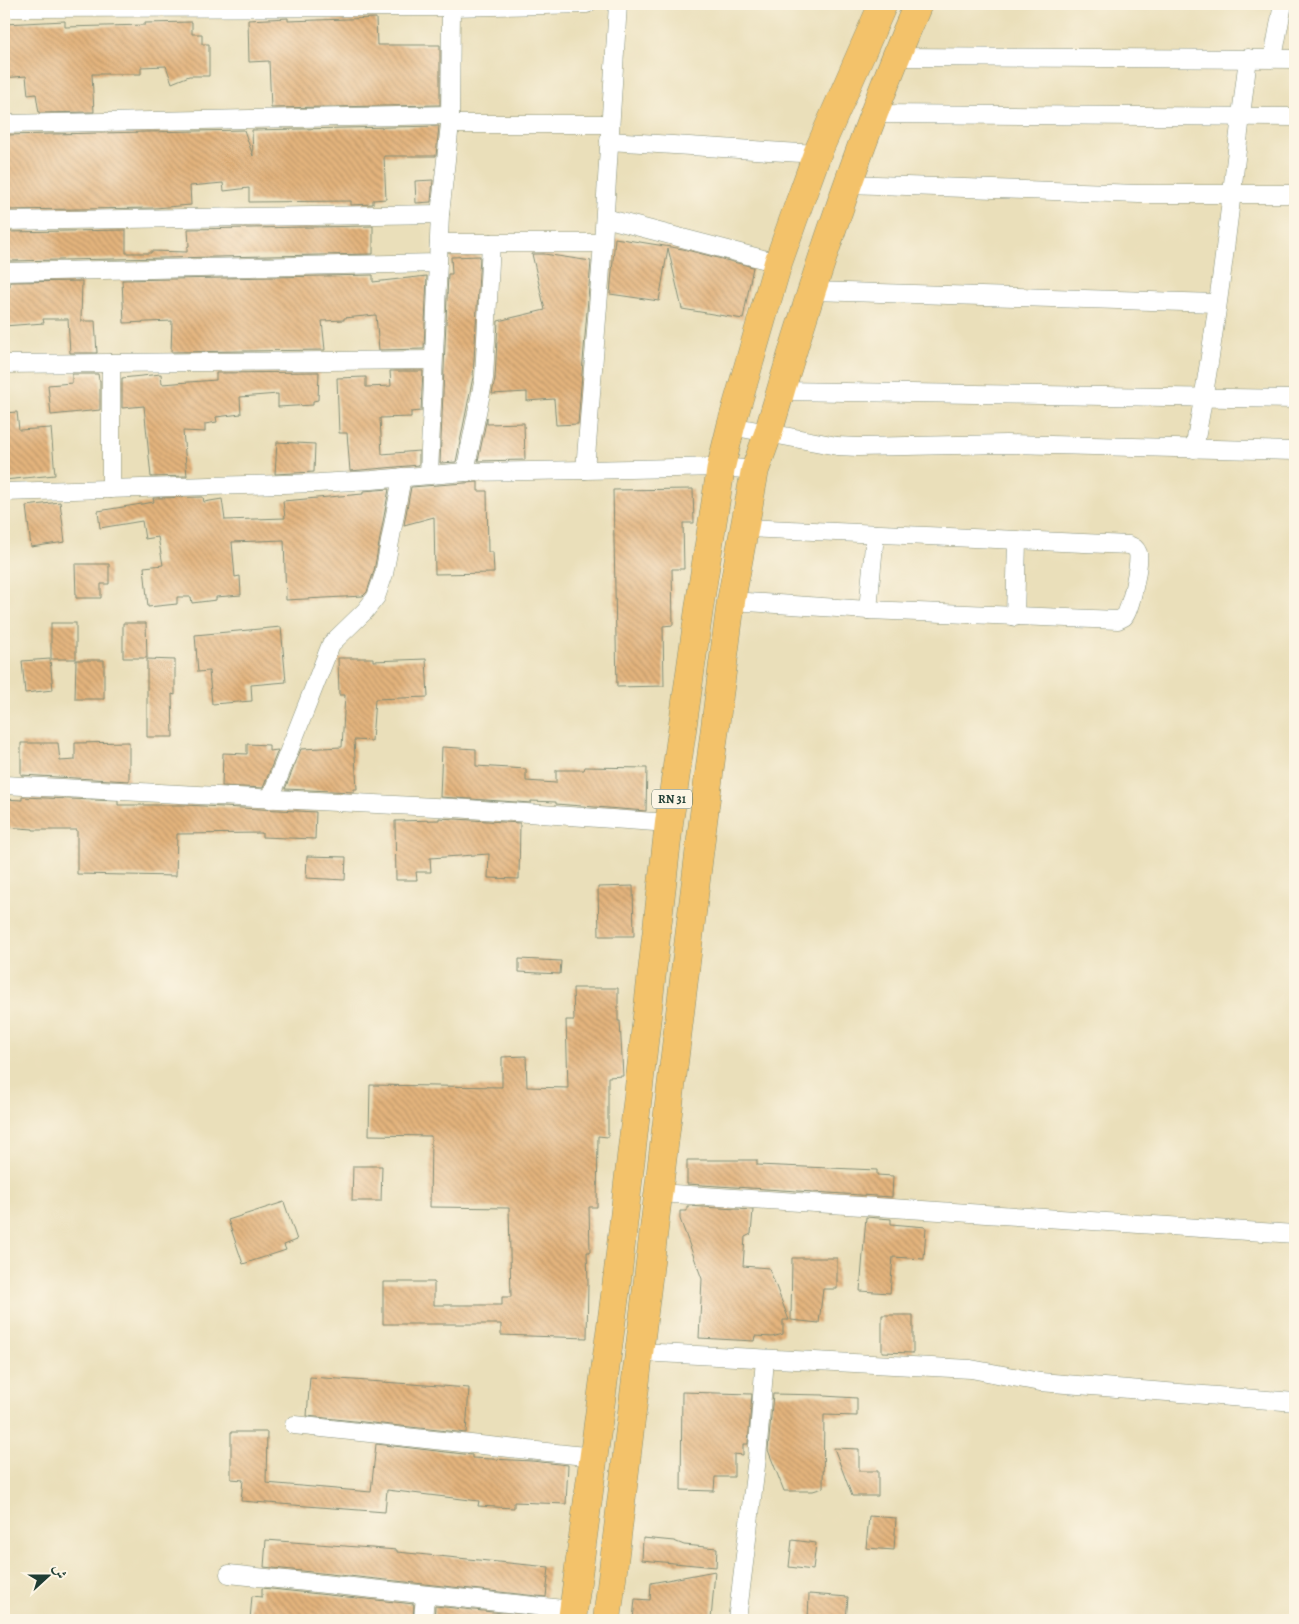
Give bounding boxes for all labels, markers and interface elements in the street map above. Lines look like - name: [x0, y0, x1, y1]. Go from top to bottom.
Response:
- road number: RN 31: [652, 790, 692, 809]
- north arrow: [22, 1552, 72, 1602]
- text: ش: [48, 1562, 71, 1582]

